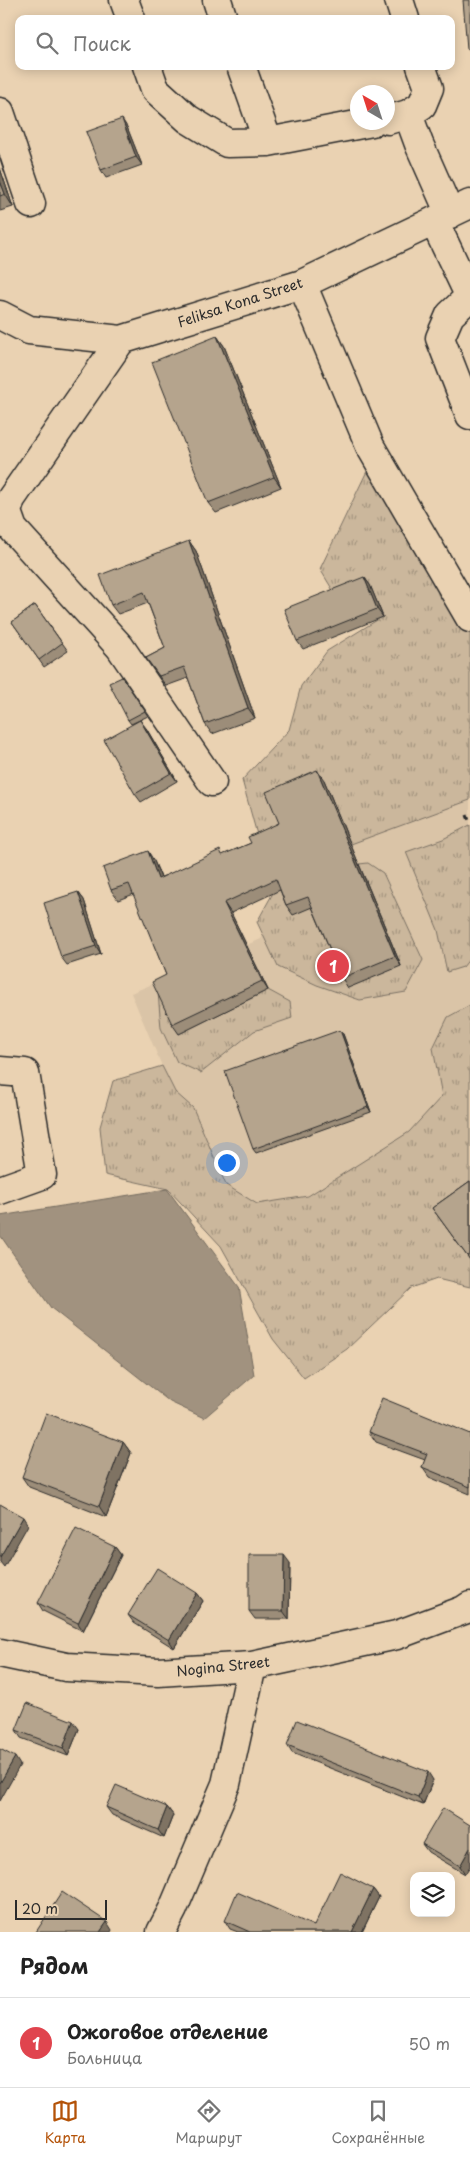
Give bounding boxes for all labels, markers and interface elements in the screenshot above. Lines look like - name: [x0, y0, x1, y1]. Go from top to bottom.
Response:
- search box: [15, 15, 455, 70]
- icon: search: [33, 29, 61, 57]
- text: Поиск: [73, 29, 131, 57]
- north arrow: [350, 85, 395, 130]
- street label: Feliksa Kona Street: [175, 272, 306, 332]
- pin: 1: [317, 947, 349, 985]
- your location: [214, 1150, 240, 1176]
- street label: Nogina Street: [175, 1651, 271, 1681]
- map controls: [410, 1872, 455, 1917]
- button: layers: [410, 1872, 455, 1917]
- scale bar: [15, 1897, 108, 1920]
- text: 20 m: [22, 1898, 58, 1919]
- text: Рядом: [20, 1949, 88, 1981]
- text: Ожоговое отделение: [67, 2017, 268, 2045]
- text: 1: [32, 2031, 40, 2055]
- text: 50 m: [409, 2031, 450, 2055]
- text: Больница: [67, 2045, 142, 2069]
- tab: Карта: [45, 2097, 86, 2148]
- tab: Маршрут: [176, 2097, 242, 2148]
- tab: Сохранённые: [332, 2097, 425, 2148]

